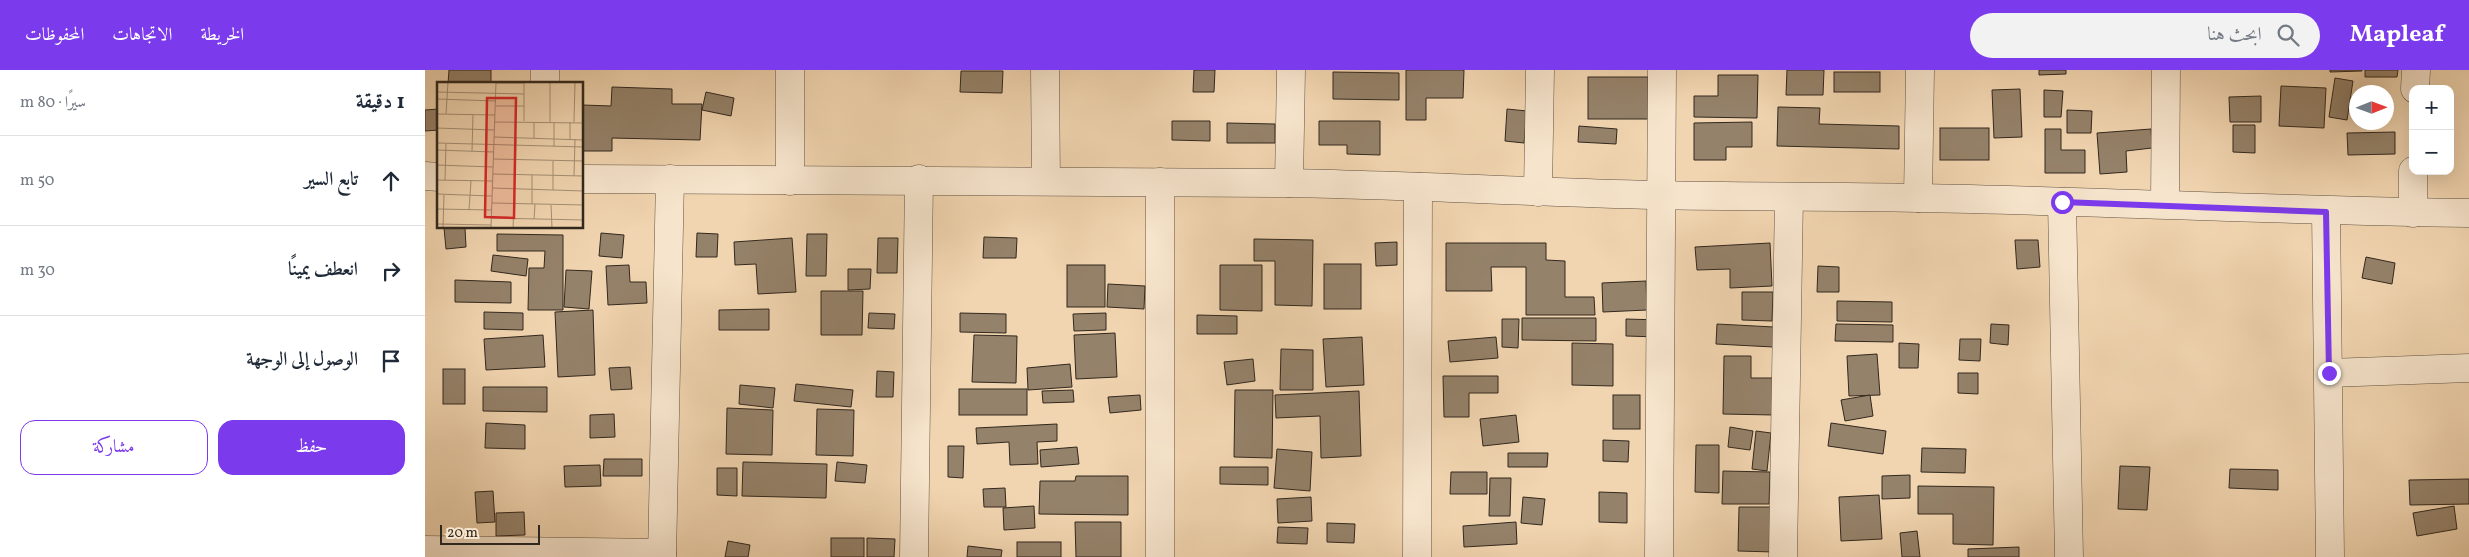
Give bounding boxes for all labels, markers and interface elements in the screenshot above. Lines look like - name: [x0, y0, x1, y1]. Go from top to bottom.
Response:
- search box: [1970, 13, 2320, 58]
- text: Mapleaf: [2350, 18, 2444, 52]
- icon: search: [2274, 21, 2302, 49]
- text: ابحث هنا: [2207, 22, 2262, 48]
- text: المحفوظات: [25, 23, 84, 48]
- text: الاتجاهات: [112, 23, 172, 48]
- text: الخريطة: [200, 23, 244, 48]
- inset map: [437, 82, 584, 229]
- north arrow: [2349, 85, 2394, 130]
- map controls: [2409, 85, 2454, 175]
- button: +: [2409, 85, 2454, 130]
- text: 1 دقيقة: [356, 88, 405, 117]
- text: سيرًا · 80 m: [20, 92, 86, 114]
- button: −: [2409, 130, 2454, 175]
- text: تابع السير: [305, 167, 358, 193]
- icon: ahead: [377, 167, 405, 195]
- text: 50 m: [20, 170, 54, 192]
- route start: [2051, 191, 2074, 214]
- text: انعطف يمينًا: [288, 257, 358, 283]
- icon: right: [377, 257, 405, 285]
- text: 30 m: [20, 260, 55, 282]
- text: الوصول إلى الوجهة: [246, 347, 358, 373]
- icon: arrive: [377, 347, 405, 375]
- route end: [2318, 362, 2341, 385]
- button: مشاركة: [20, 420, 208, 475]
- button: حفظ: [218, 420, 405, 475]
- scale bar: [440, 522, 540, 545]
- text: 20 m: [447, 524, 478, 543]

